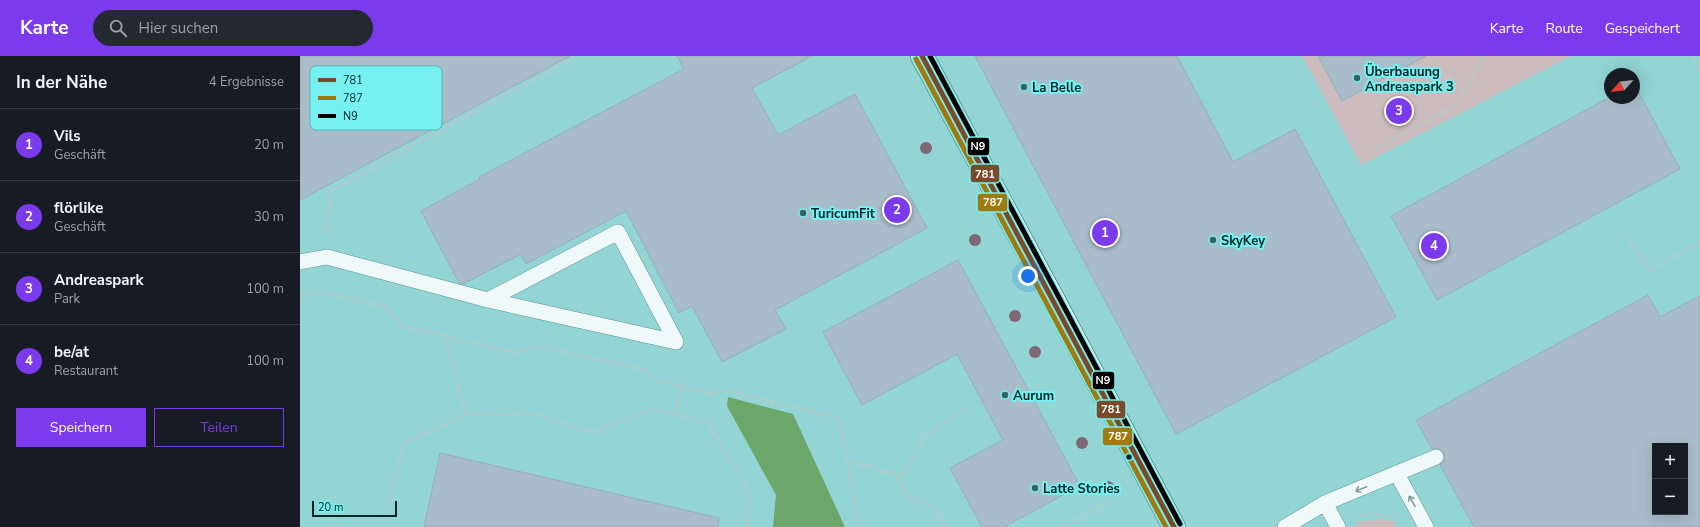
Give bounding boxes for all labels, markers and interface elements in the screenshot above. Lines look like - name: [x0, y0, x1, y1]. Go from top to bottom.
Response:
- search box: [93, 10, 373, 46]
- text: Karte: [20, 15, 69, 41]
- icon: search: [107, 17, 129, 39]
- text: Hier suchen: [139, 18, 218, 38]
- text: Karte: [1490, 19, 1524, 38]
- text: Route: [1546, 19, 1583, 38]
- text: Gespeichert: [1605, 19, 1680, 38]
- place label: Überbauung Andreaspark 3: [1365, 63, 1454, 96]
- legend: [310, 66, 442, 130]
- north arrow: [1604, 68, 1640, 104]
- text: In der Nähe: [16, 71, 107, 94]
- text: 4 Ergebnisse: [209, 73, 284, 91]
- text: 781: [343, 73, 363, 88]
- marker: Überbauung Andreaspark 3: [1352, 73, 1362, 83]
- place label: La Belle: [1032, 79, 1081, 97]
- marker: La Belle: [1019, 82, 1029, 92]
- text: 787: [343, 91, 363, 106]
- pin: 3: [1386, 96, 1412, 126]
- text: N9: [343, 109, 358, 124]
- text: Vils: [54, 126, 81, 146]
- text: 1: [25, 136, 33, 154]
- text: 20 m: [254, 136, 284, 154]
- line badge: N9: [967, 137, 990, 156]
- text: N9: [971, 139, 986, 154]
- text: Geschäft: [54, 146, 105, 164]
- line badge: 781: [970, 164, 1000, 183]
- text: 781: [975, 167, 995, 182]
- line badge: 787: [977, 193, 1008, 212]
- pin: 2: [884, 195, 910, 225]
- text: 787: [983, 195, 1003, 210]
- text: flörlike: [54, 198, 103, 218]
- place label: TuricumFit: [811, 205, 876, 223]
- text: 2: [25, 208, 33, 226]
- text: 30 m: [254, 208, 284, 226]
- marker: TuricumFit: [798, 208, 808, 218]
- text: Geschäft: [54, 218, 105, 236]
- pin: 1: [1092, 218, 1118, 248]
- pin: 4: [1421, 231, 1447, 261]
- place label: SkyKey: [1221, 232, 1265, 250]
- marker: SkyKey: [1208, 235, 1218, 245]
- your location: [1018, 266, 1038, 286]
- text: Andreaspark: [54, 270, 143, 290]
- text: 3: [25, 280, 33, 298]
- text: 100 m: [246, 280, 284, 298]
- text: Park: [54, 290, 80, 308]
- text: be/at: [54, 342, 89, 362]
- text: 4: [25, 352, 33, 370]
- text: 100 m: [246, 352, 284, 370]
- text: Restaurant: [54, 362, 118, 380]
- line badge: N9: [1092, 371, 1115, 390]
- text: N9: [1096, 373, 1111, 388]
- place label: Aurum: [1013, 387, 1054, 405]
- marker: Aurum: [1000, 390, 1010, 400]
- line badge: 781: [1096, 400, 1126, 419]
- text: 781: [1101, 402, 1121, 417]
- button: Speichern: [16, 408, 146, 447]
- button: Teilen: [154, 408, 284, 447]
- line badge: 787: [1102, 427, 1133, 446]
- text: 787: [1108, 429, 1128, 444]
- map controls: [1652, 443, 1688, 515]
- button: +: [1652, 443, 1688, 479]
- unlabelled marker: [1124, 452, 1134, 462]
- button: −: [1652, 479, 1688, 515]
- place label: Latte Stories: [1043, 480, 1120, 498]
- marker: Latte Stories: [1030, 483, 1040, 493]
- one-way arrow: [1355, 486, 1367, 493]
- one-way arrow: [1407, 495, 1415, 507]
- scale bar: [312, 499, 397, 518]
- text: 20 m: [318, 500, 343, 515]

